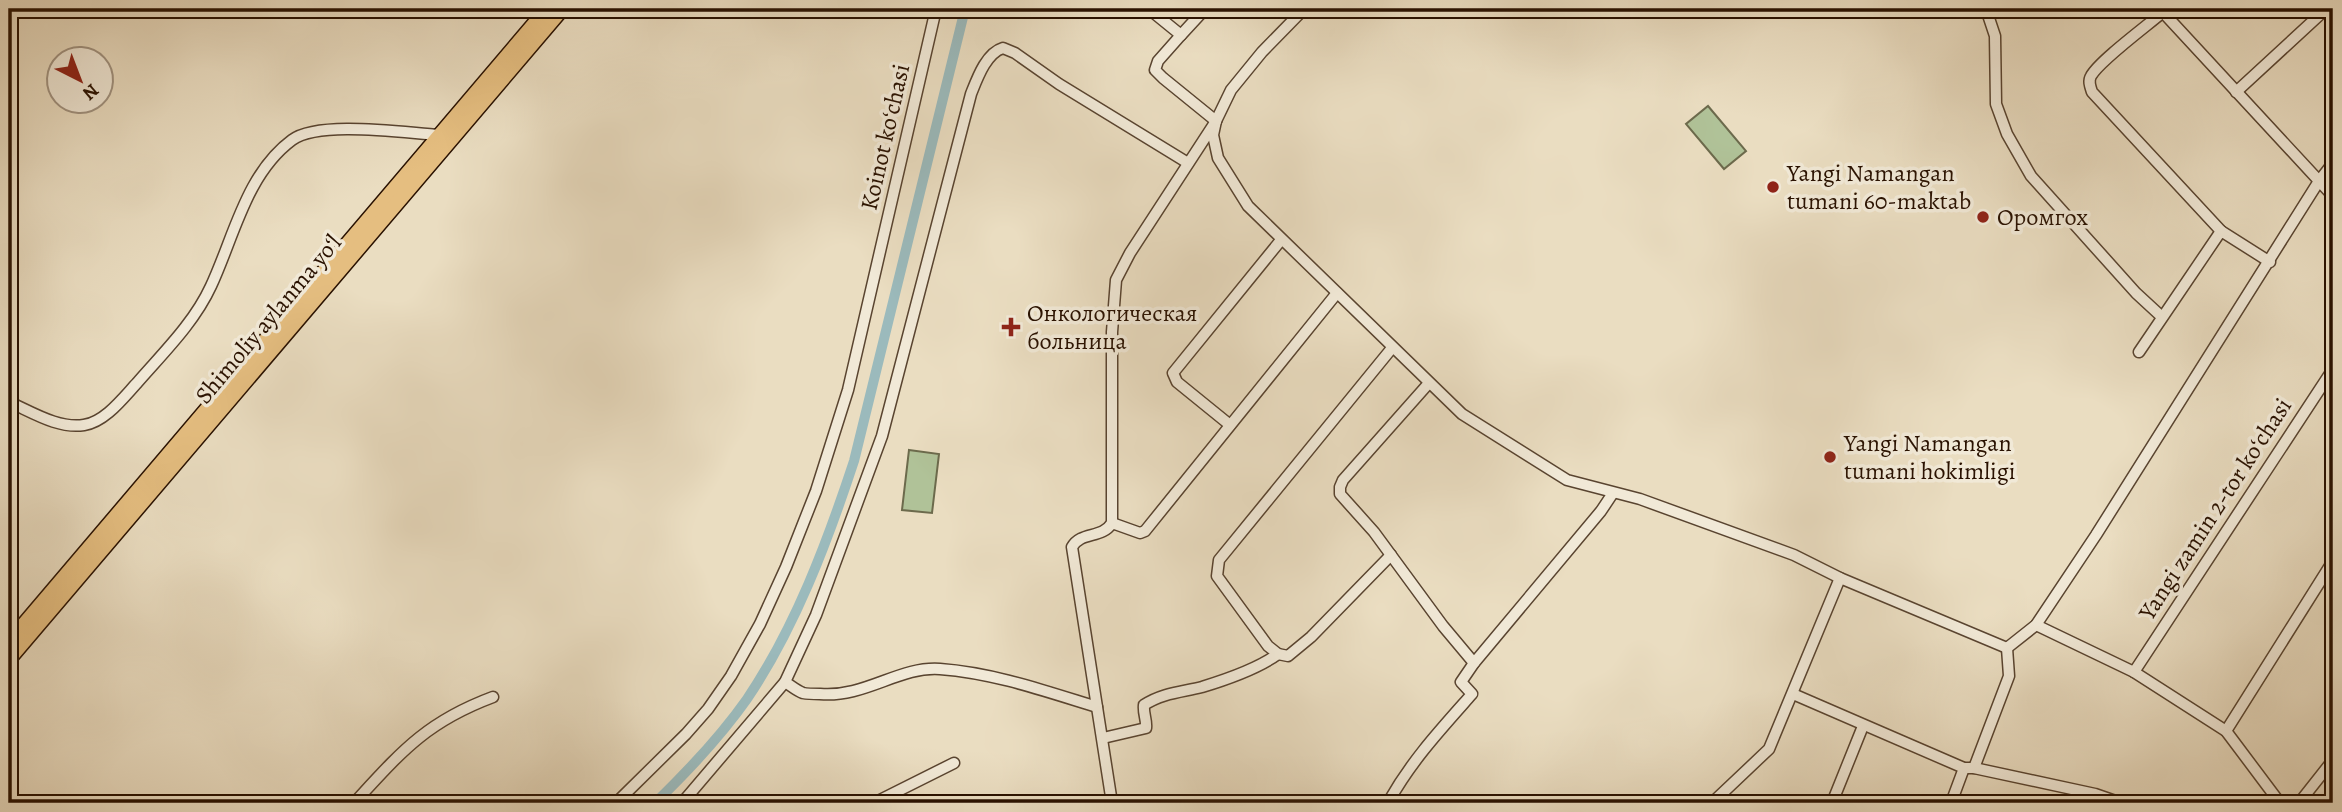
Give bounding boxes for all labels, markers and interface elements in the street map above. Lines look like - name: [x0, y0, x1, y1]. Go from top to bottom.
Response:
- north arrow: [46, 46, 116, 116]
- street label: Koinot koʻchasi: [853, 61, 917, 213]
- text: N: [77, 78, 105, 106]
- place label: Yangi Namangan tumani 60-maktab: [1786, 157, 1971, 217]
- marker: Yangi Namangan tumani 60-maktab: [1765, 179, 1781, 195]
- place label: Оромгох: [1997, 201, 2088, 233]
- marker: Оромгох: [1975, 209, 1991, 225]
- street label: Shimoliy aylanma yoʻl: [188, 227, 348, 410]
- place label: Онкологическая больница: [1027, 297, 1197, 357]
- marker: Онкологическая больница: [1001, 317, 1021, 337]
- street label: Yangi zamin 2-tor koʻchasi: [2131, 392, 2299, 627]
- place label: Yangi Namangan tumani hokimligi: [1843, 427, 2016, 487]
- marker: Yangi Namangan tumani hokimligi: [1822, 449, 1838, 465]

